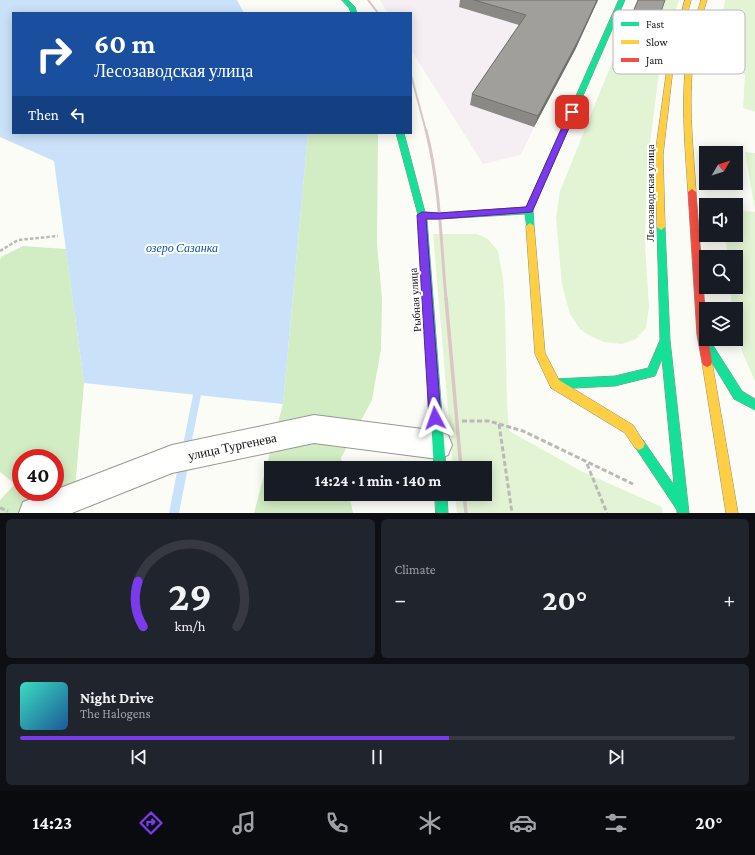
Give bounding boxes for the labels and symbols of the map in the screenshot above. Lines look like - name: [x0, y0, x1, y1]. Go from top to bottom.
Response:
- legend: [613, 10, 745, 74]
- text: Fast: [646, 18, 665, 30]
- text: Slow: [646, 36, 668, 48]
- text: Jam: [645, 54, 663, 67]
- pin: [555, 95, 589, 129]
- street label: Лесозаводская улица: [644, 144, 656, 242]
- north arrow: [699, 146, 743, 190]
- water label: озеро Сазанка: [146, 241, 218, 255]
- street label: Рыбная улица: [407, 267, 423, 332]
- position arrow: [414, 397, 456, 439]
- street label: улица Тургенева: [186, 430, 278, 463]
- speed limit sign: 40: [12, 449, 64, 501]

